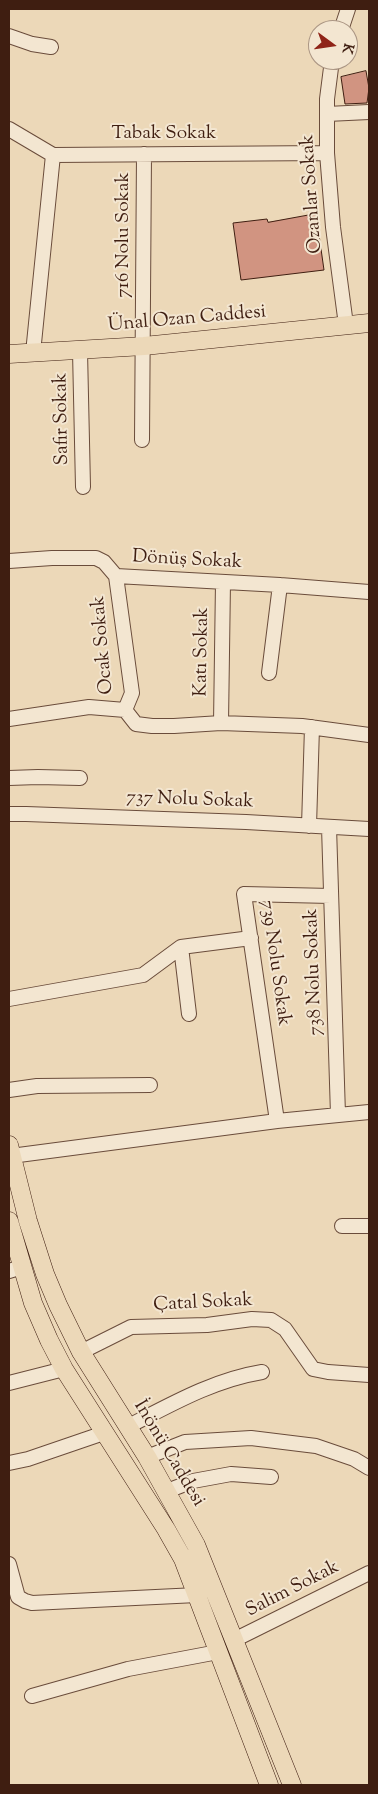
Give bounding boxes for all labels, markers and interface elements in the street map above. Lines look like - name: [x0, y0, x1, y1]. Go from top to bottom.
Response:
- north arrow: [308, 20, 358, 70]
- text: K: [336, 41, 358, 56]
- street label: Tabak Sokak: [112, 124, 216, 146]
- street label: Ozanlar Sokak: [297, 134, 329, 254]
- street label: 716 Nolu Sokak: [114, 172, 136, 298]
- street label: Ünal Ozan Caddesi: [107, 302, 267, 338]
- street label: Safir Sokak: [51, 372, 75, 466]
- street label: Dönüş Sokak: [131, 547, 243, 575]
- street label: Ocak Sokak: [88, 595, 120, 695]
- street label: Katı Sokak: [191, 607, 215, 697]
- street label: 737 Nolu Sokak: [126, 787, 254, 815]
- street label: 739 Nolu Sokak: [254, 899, 294, 1027]
- street label: 738 Nolu Sokak: [301, 908, 329, 1036]
- street label: Çatal Sokak: [153, 1290, 253, 1318]
- street label: İnönü Caddesi: [127, 1397, 209, 1511]
- street label: Salim Sokak: [243, 1557, 343, 1623]

